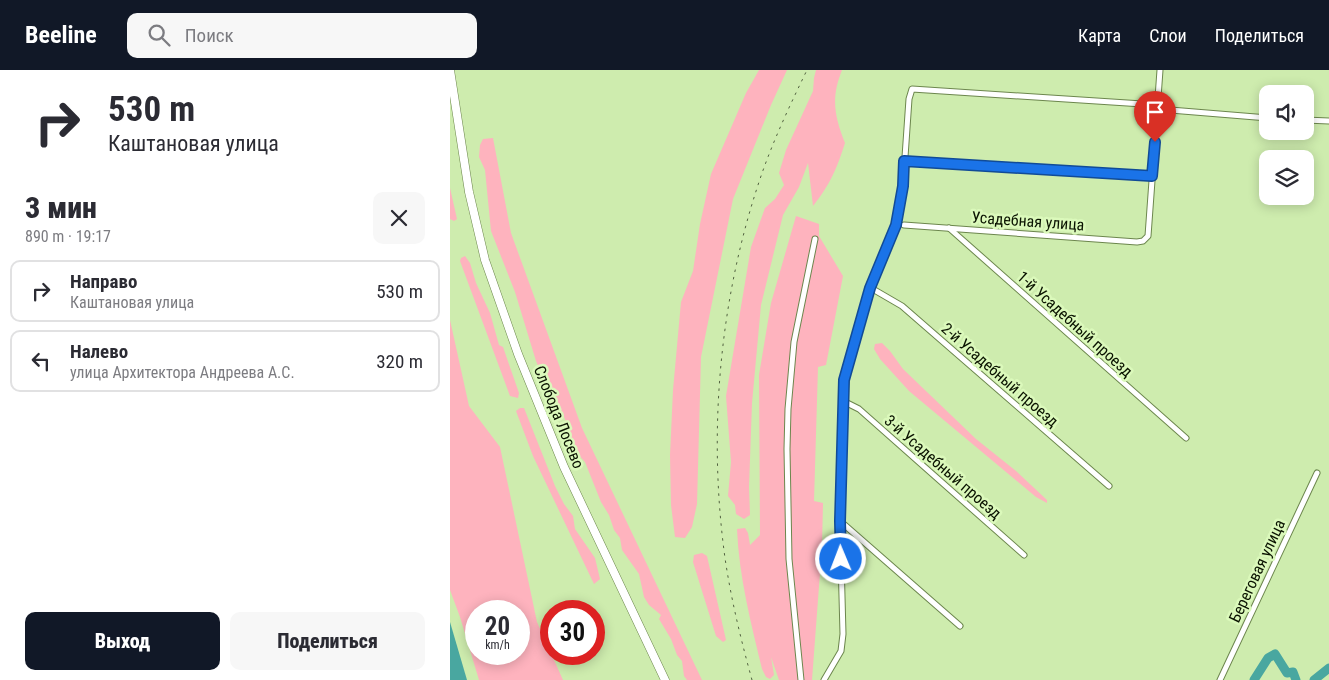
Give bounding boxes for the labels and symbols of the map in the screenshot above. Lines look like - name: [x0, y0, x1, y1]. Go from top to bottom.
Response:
- pin: [1134, 91, 1176, 142]
- street label: Усадебная улица: [971, 208, 1085, 234]
- street label: 1-й Усадебный проезд: [1013, 267, 1137, 381]
- street label: 2-й Усадебный проезд: [938, 319, 1063, 431]
- street label: Слобода Лосево: [530, 363, 588, 471]
- street label: 3-й Усадебный проезд: [881, 411, 1006, 523]
- street label: Береговая улица: [1225, 517, 1289, 625]
- position arrow: [814, 532, 866, 584]
- speed limit sign: 30: [540, 600, 605, 665]

